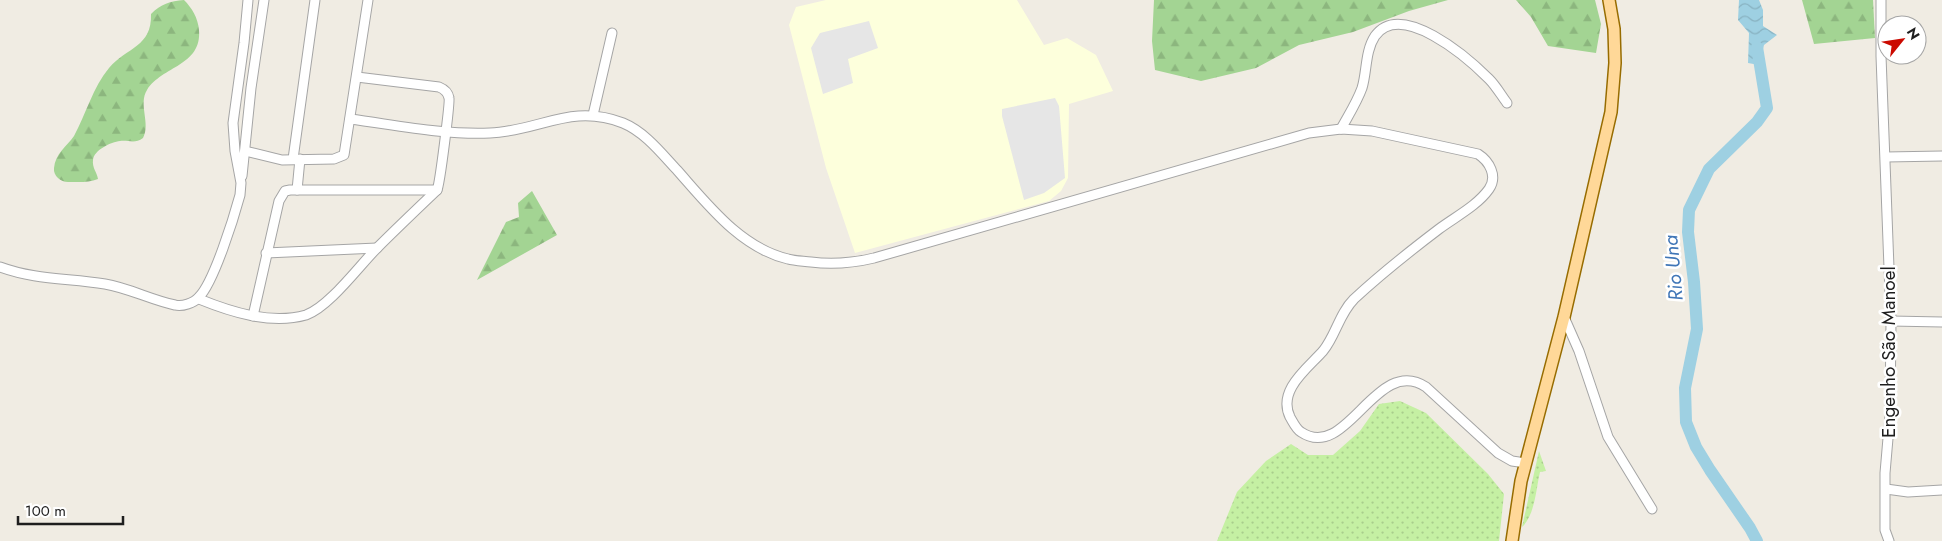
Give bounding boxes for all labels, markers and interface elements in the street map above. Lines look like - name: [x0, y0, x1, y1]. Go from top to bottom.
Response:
- north arrow: [1877, 15, 1927, 65]
- text: N: [1902, 24, 1925, 43]
- water label: Rio Una: [1656, 234, 1691, 302]
- street label: Engenho São Manoel: [1875, 266, 1902, 438]
- scale bar: [18, 494, 122, 526]
- text: 100 m: [25, 500, 66, 522]

